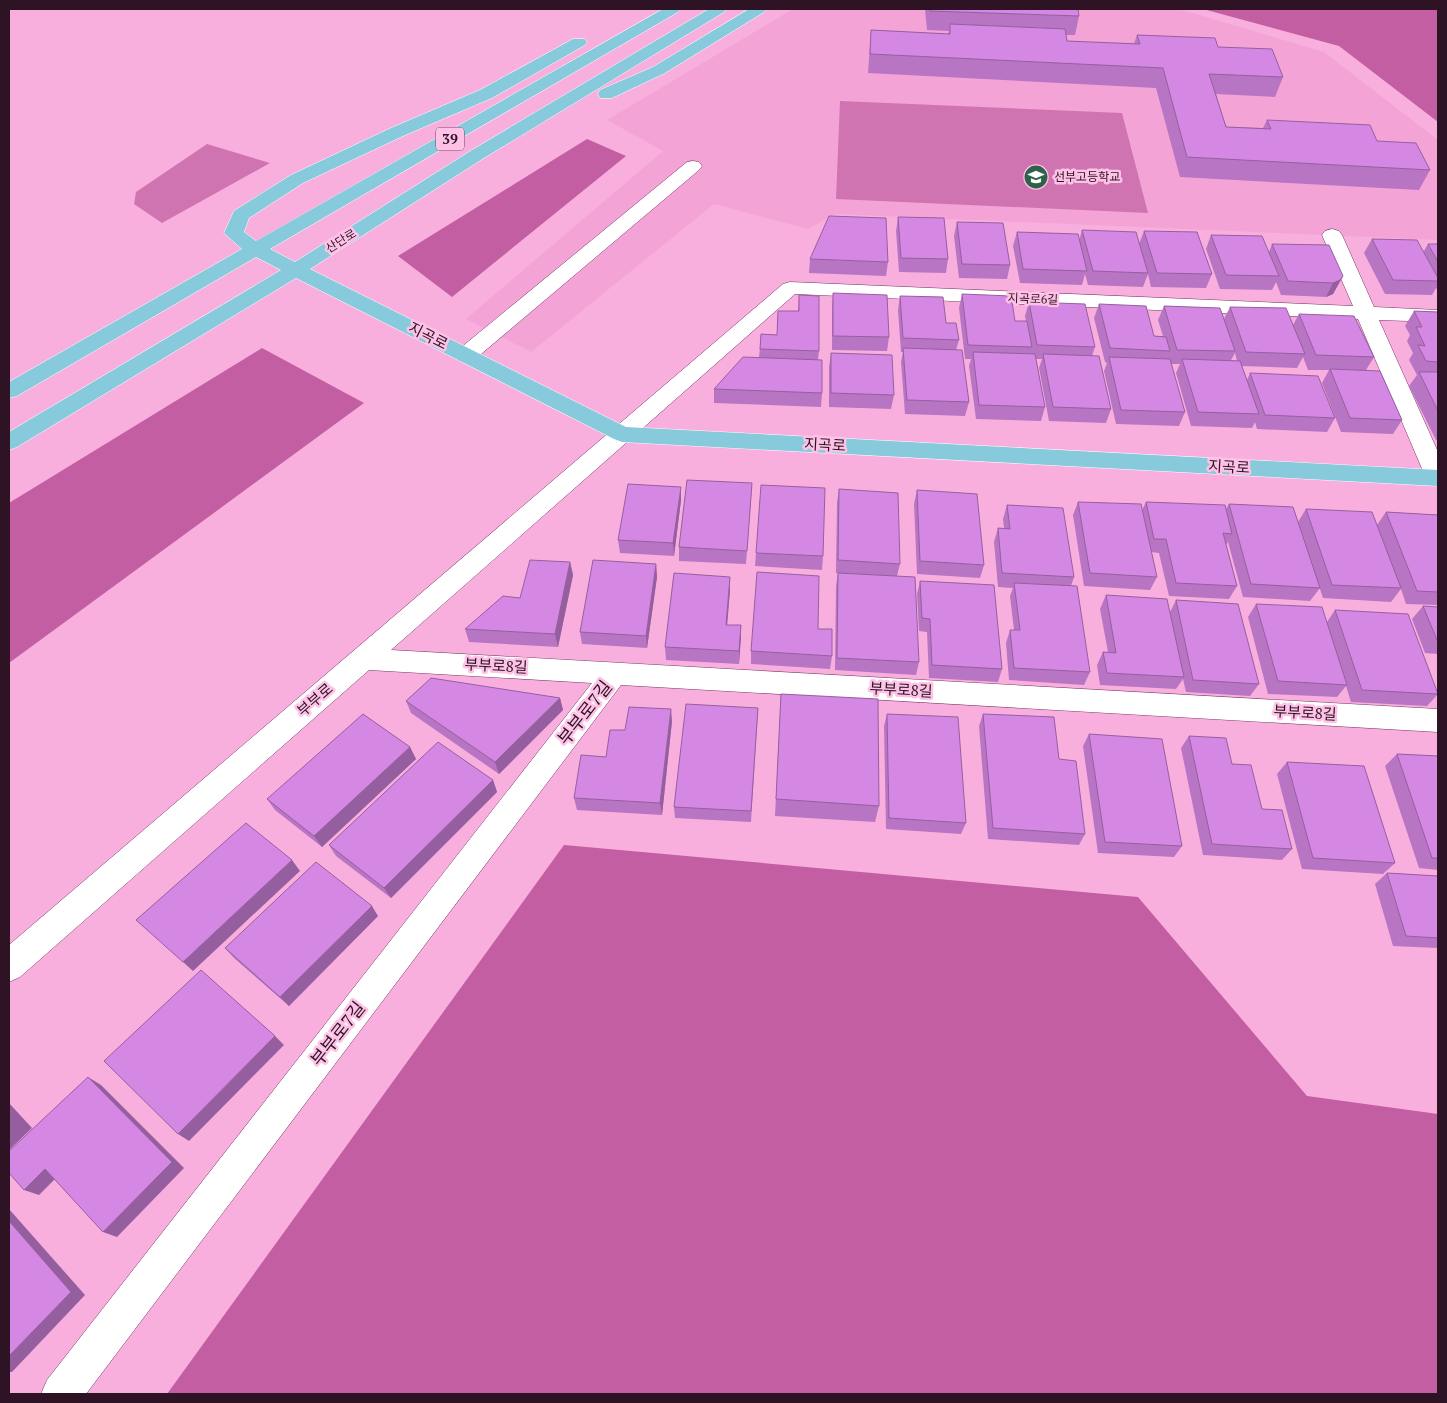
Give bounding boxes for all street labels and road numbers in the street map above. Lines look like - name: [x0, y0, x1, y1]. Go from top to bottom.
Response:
- road number: 39: [436, 128, 464, 150]
- street label: 산단로: [323, 225, 359, 256]
- street label: 지곡로6길: [1007, 290, 1059, 307]
- street label: 지곡로: [405, 317, 451, 353]
- street label: 지곡로: [804, 433, 846, 455]
- street label: 지곡로: [1208, 455, 1250, 477]
- street label: 부부로8길: [464, 653, 528, 677]
- street label: 부부로7길: [551, 675, 617, 750]
- street label: 부부로8길: [869, 677, 933, 701]
- street label: 부부로: [292, 678, 337, 720]
- street label: 부부로8길: [1273, 700, 1337, 724]
- street label: 부부로7길: [304, 996, 370, 1071]

